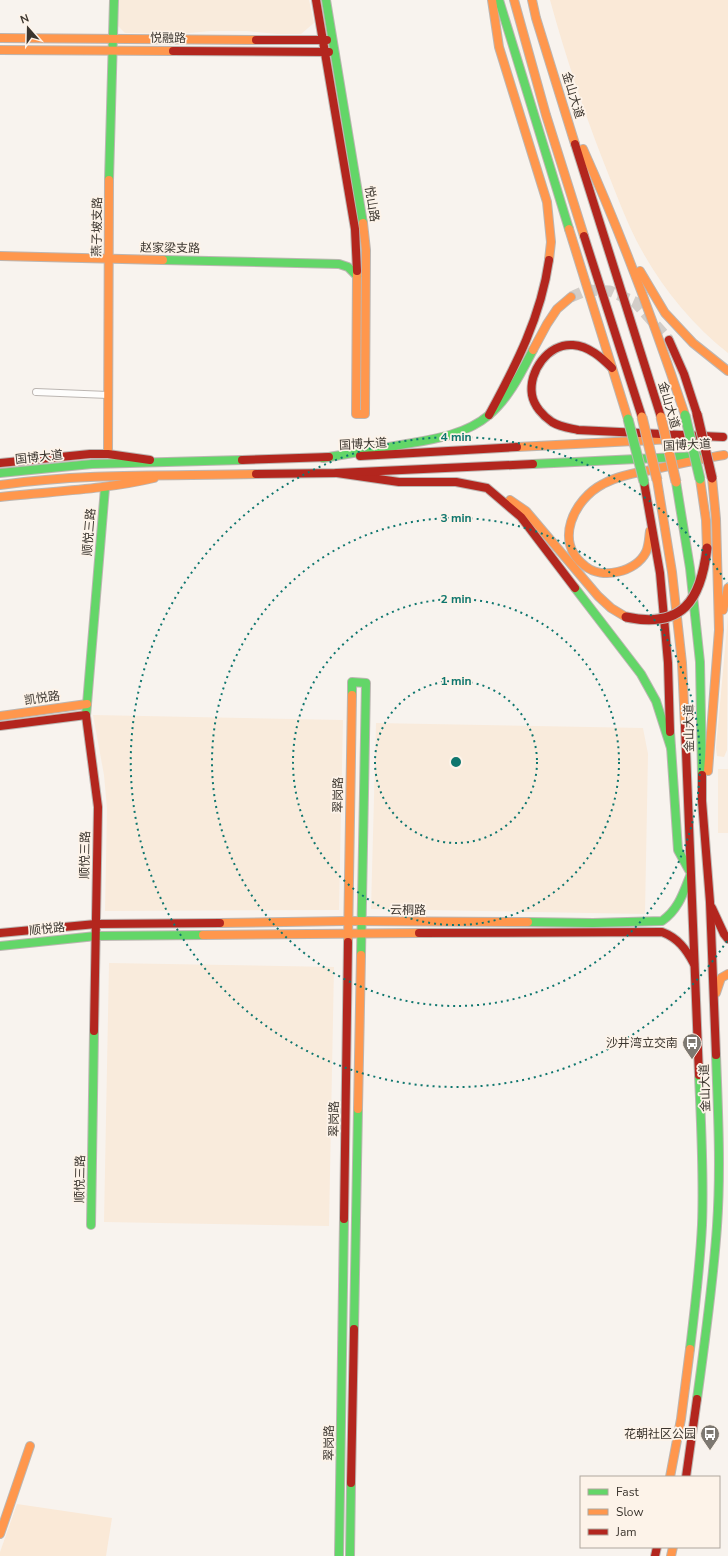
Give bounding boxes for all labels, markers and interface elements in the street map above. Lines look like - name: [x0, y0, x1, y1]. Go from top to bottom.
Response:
- north arrow: [8, 8, 48, 48]
- text: N: [18, 11, 31, 28]
- street label: 悦融路: [150, 30, 186, 46]
- street label: 金山大道: [558, 70, 588, 120]
- street label: 悦山路: [361, 185, 383, 223]
- street label: 燕子坡支路: [88, 197, 106, 257]
- street label: 赵家梁支路: [140, 239, 200, 257]
- street label: 金山大道: [655, 380, 683, 430]
- text: 4 min: [440, 429, 472, 445]
- street label: 国博大道: [339, 435, 387, 453]
- street label: 国博大道: [663, 436, 711, 454]
- street label: 国博大道: [14, 447, 64, 467]
- street label: 顺悦三路: [79, 507, 99, 557]
- text: 3 min: [440, 510, 472, 526]
- text: 2 min: [440, 591, 472, 607]
- text: 1 min: [440, 673, 472, 689]
- street label: 凯悦路: [23, 688, 61, 708]
- street label: 金山大道: [681, 704, 697, 752]
- centre of rings: [449, 755, 463, 769]
- street label: 翠岗路: [330, 777, 346, 813]
- street label: 顺悦三路: [77, 831, 93, 879]
- street label: 云桐路: [390, 902, 426, 918]
- street label: 顺悦路: [28, 919, 66, 939]
- bus stop icon: 沙井湾立交南: [681, 1032, 703, 1060]
- place label: 沙井湾立交南: [606, 1035, 678, 1051]
- street label: 金山大道: [696, 1064, 714, 1112]
- street label: 翠岗路: [326, 1101, 342, 1137]
- street label: 顺悦三路: [72, 1155, 88, 1203]
- bus stop icon: 花朝社区公园: [699, 1423, 721, 1451]
- street label: 翠岗路: [321, 1425, 337, 1461]
- place label: 花朝社区公园: [624, 1426, 696, 1442]
- legend: [580, 1476, 720, 1548]
- text: Fast: [616, 1484, 639, 1500]
- text: Slow: [616, 1504, 644, 1520]
- text: Jam: [615, 1524, 637, 1540]

